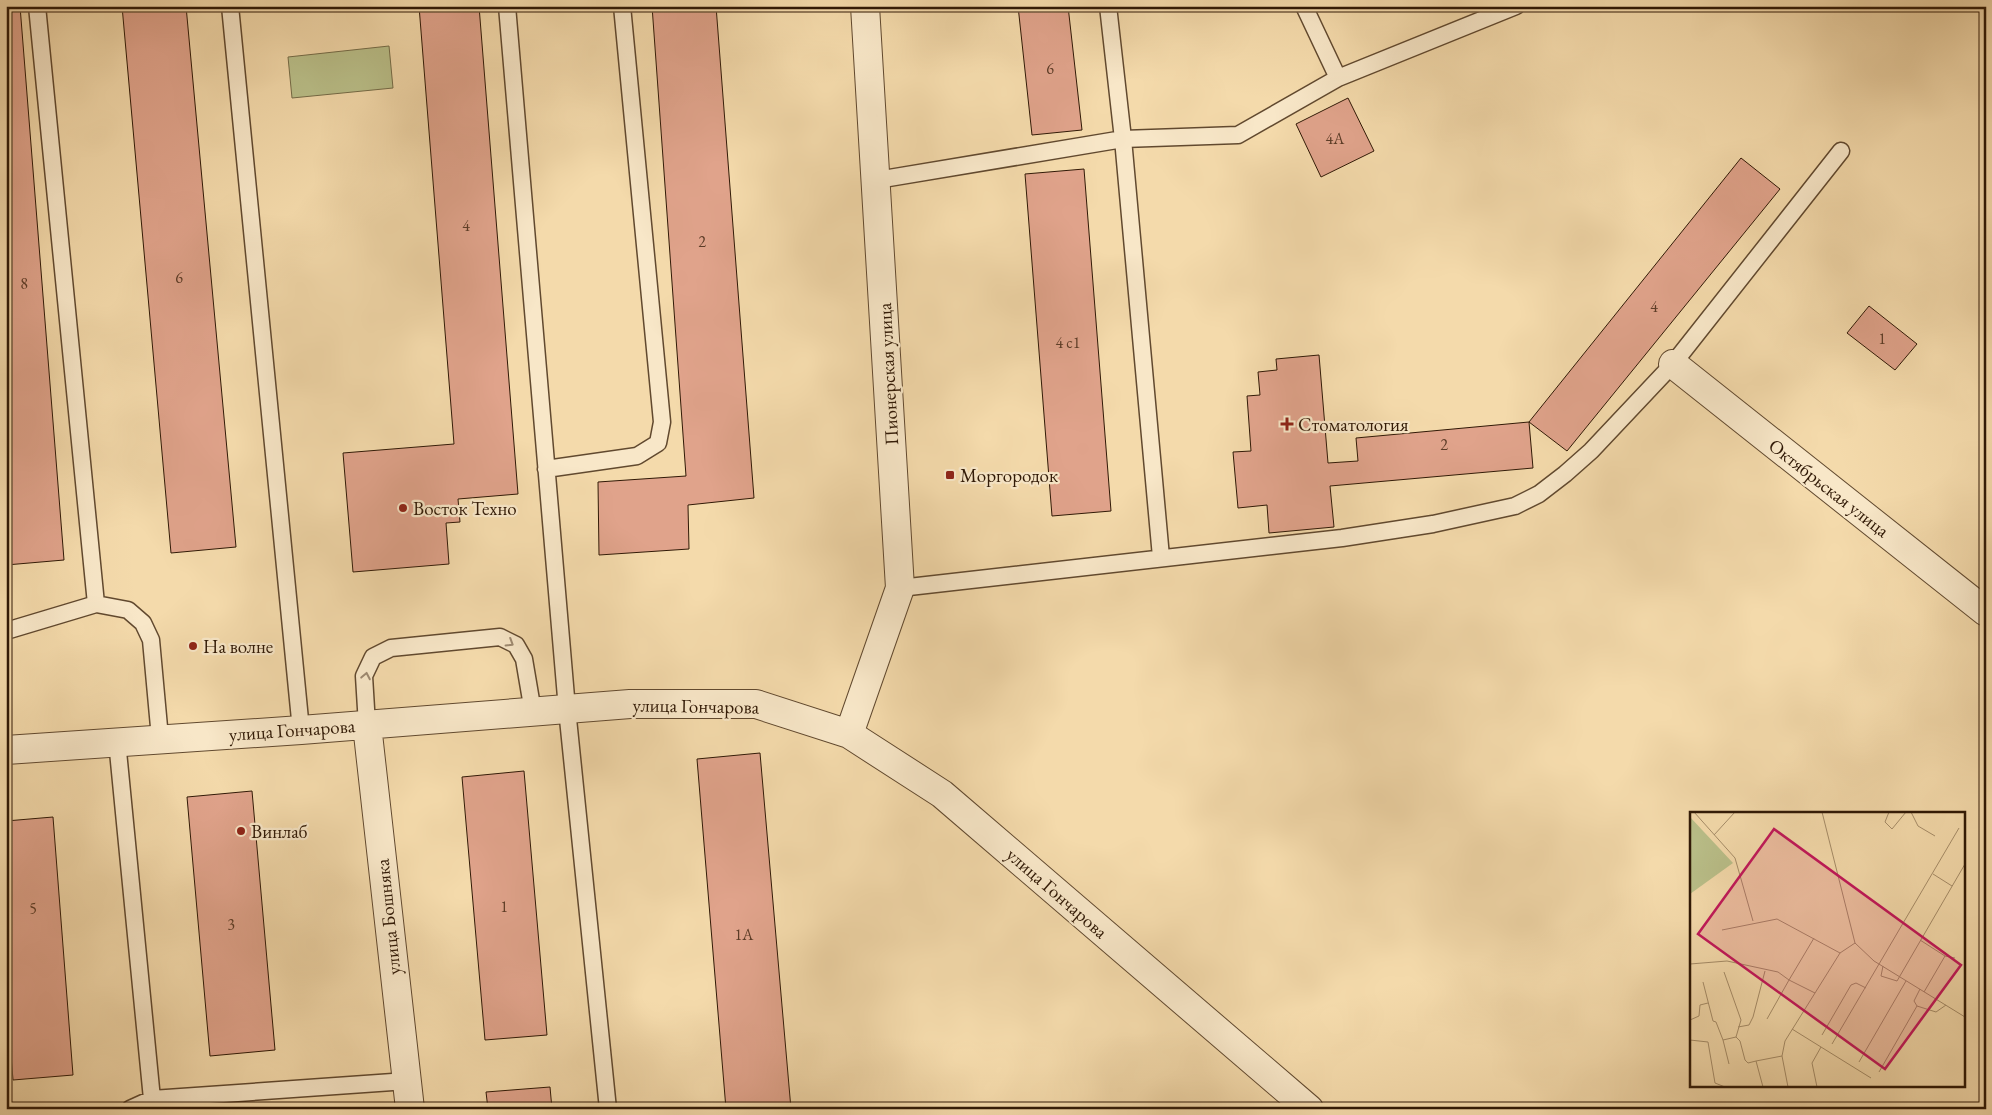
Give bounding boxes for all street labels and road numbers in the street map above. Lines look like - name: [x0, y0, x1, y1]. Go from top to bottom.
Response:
- street label: Пионерская улица: [872, 302, 904, 446]
- street label: Октябрьская улица: [1764, 433, 1895, 543]
- street label: улица Гончарова: [632, 692, 760, 720]
- street label: улица Гончарова: [228, 713, 356, 747]
- street label: улица Гончарова: [1001, 842, 1113, 944]
- street label: улица Бошняка: [369, 857, 407, 976]

